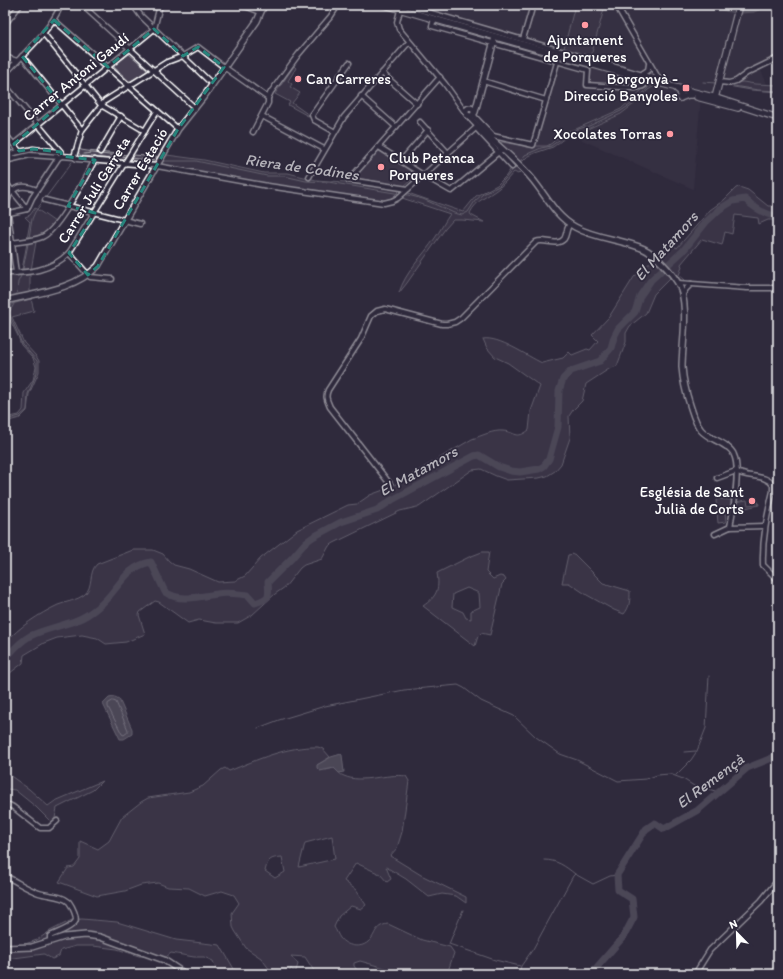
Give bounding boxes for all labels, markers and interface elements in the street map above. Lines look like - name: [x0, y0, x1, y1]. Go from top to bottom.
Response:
- marker: Ajuntament de Porqueres: [580, 20, 590, 30]
- street label: Carrer Antoni Gaudí: [20, 29, 133, 125]
- place label: Ajuntament de Porqueres: [543, 31, 627, 66]
- place label: Can Carreres: [306, 70, 391, 88]
- place label: Borgonyà - Direcció Banyoles: [564, 70, 678, 105]
- marker: Can Carreres: [293, 74, 303, 84]
- marker: Borgonyà - Direcció Banyoles: [681, 83, 691, 93]
- street label: Carrer Estació: [108, 125, 172, 213]
- place label: Xocolates Torras: [553, 125, 662, 143]
- marker: Xocolates Torras: [665, 129, 675, 139]
- street label: Carrer Juli Garreta: [54, 133, 134, 247]
- place label: Club Petanca Porqueres: [389, 149, 475, 184]
- water label: Riera de Codines: [244, 150, 361, 184]
- marker: Club Petanca Porqueres: [376, 162, 386, 172]
- water label: El Matamors: [630, 207, 703, 285]
- water label: El Matamors: [375, 441, 461, 500]
- place label: Església de Sant Julià de Corts: [640, 483, 744, 518]
- marker: Església de Sant Julià de Corts: [747, 496, 757, 506]
- water label: El Remençà: [673, 749, 748, 813]
- north arrow: [717, 913, 757, 953]
- text: N: [727, 917, 739, 932]

